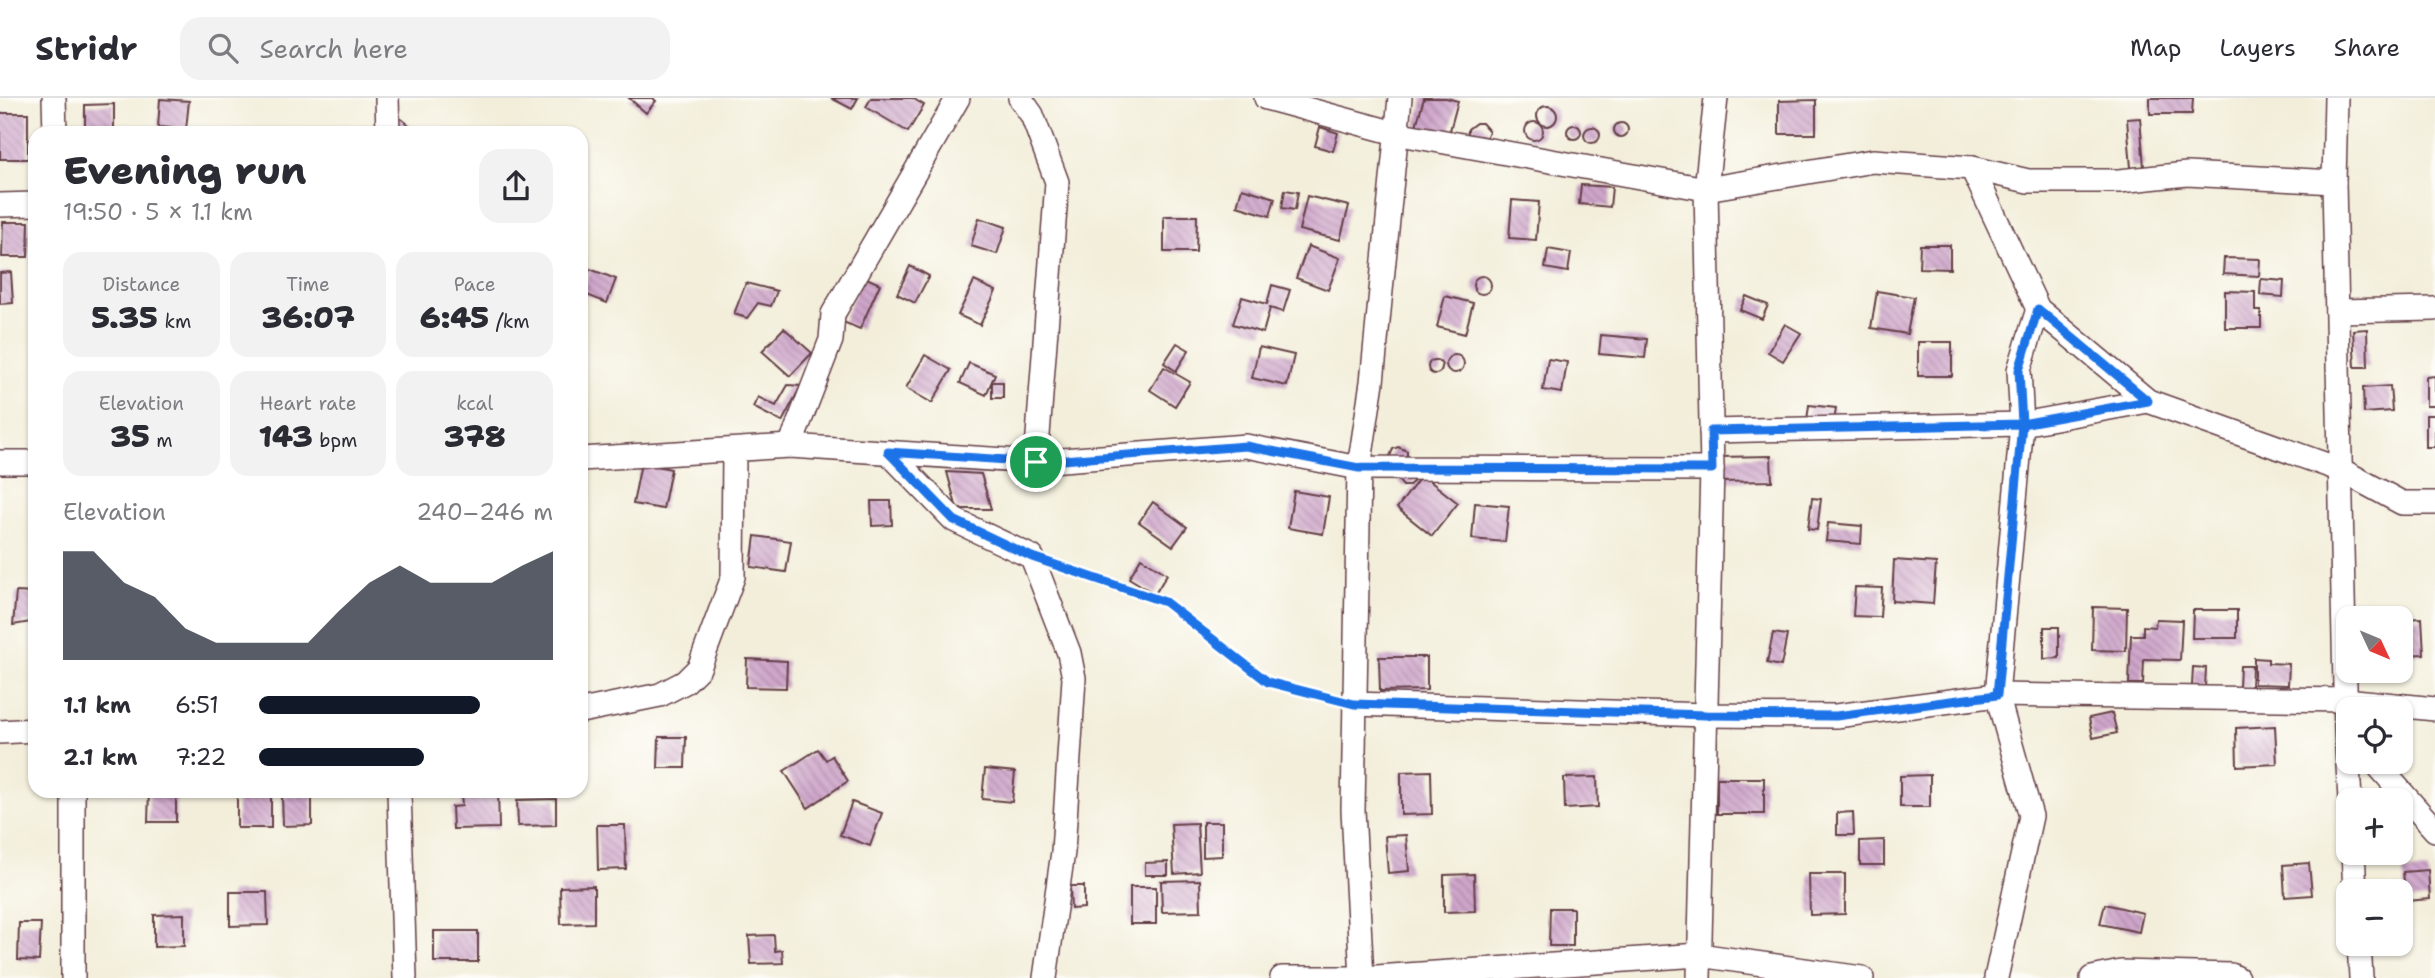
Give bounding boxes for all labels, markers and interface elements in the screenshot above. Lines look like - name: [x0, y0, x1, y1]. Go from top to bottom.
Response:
- search box: [180, 17, 670, 80]
- text: Stridr: [35, 26, 138, 71]
- icon: search: [204, 29, 242, 67]
- text: Search here: [260, 31, 408, 66]
- text: Map: [2130, 32, 2181, 64]
- text: Layers: [2219, 32, 2296, 64]
- text: Share: [2334, 32, 2400, 64]
- text: Evening run: [63, 145, 306, 196]
- button: share: [479, 149, 553, 223]
- text: 19:50 · 5 × 1.1 km: [63, 197, 253, 227]
- text: Distance: [102, 272, 180, 297]
- text: Time: [286, 272, 330, 297]
- text: Pace: [454, 272, 496, 297]
- text: 5.35: [91, 297, 158, 338]
- text: 36:07: [261, 297, 355, 338]
- text: 6:45: [420, 297, 489, 338]
- text: km: [158, 309, 191, 334]
- text: /km: [489, 309, 530, 334]
- text: Elevation: [99, 391, 184, 416]
- text: Heart rate: [260, 391, 356, 416]
- text: kcal: [456, 391, 493, 416]
- text: 35: [110, 416, 150, 457]
- text: 143: [258, 416, 313, 457]
- text: 378: [444, 416, 506, 457]
- text: m: [150, 428, 173, 453]
- text: bpm: [313, 428, 357, 453]
- pin: [1006, 432, 1066, 492]
- icon: arrive: [1017, 443, 1055, 481]
- text: Elevation: [63, 497, 166, 527]
- text: 240–246 m: [416, 497, 553, 527]
- north arrow: [2336, 606, 2413, 682]
- map controls: [2336, 606, 2413, 956]
- text: 1.1 km: [63, 690, 131, 720]
- text: 6:51: [175, 690, 219, 720]
- button: locate: [2336, 697, 2413, 774]
- text: 2.1 km: [63, 742, 137, 772]
- text: 7:22: [175, 742, 226, 772]
- button: +: [2336, 788, 2413, 865]
- button: −: [2336, 879, 2413, 956]

